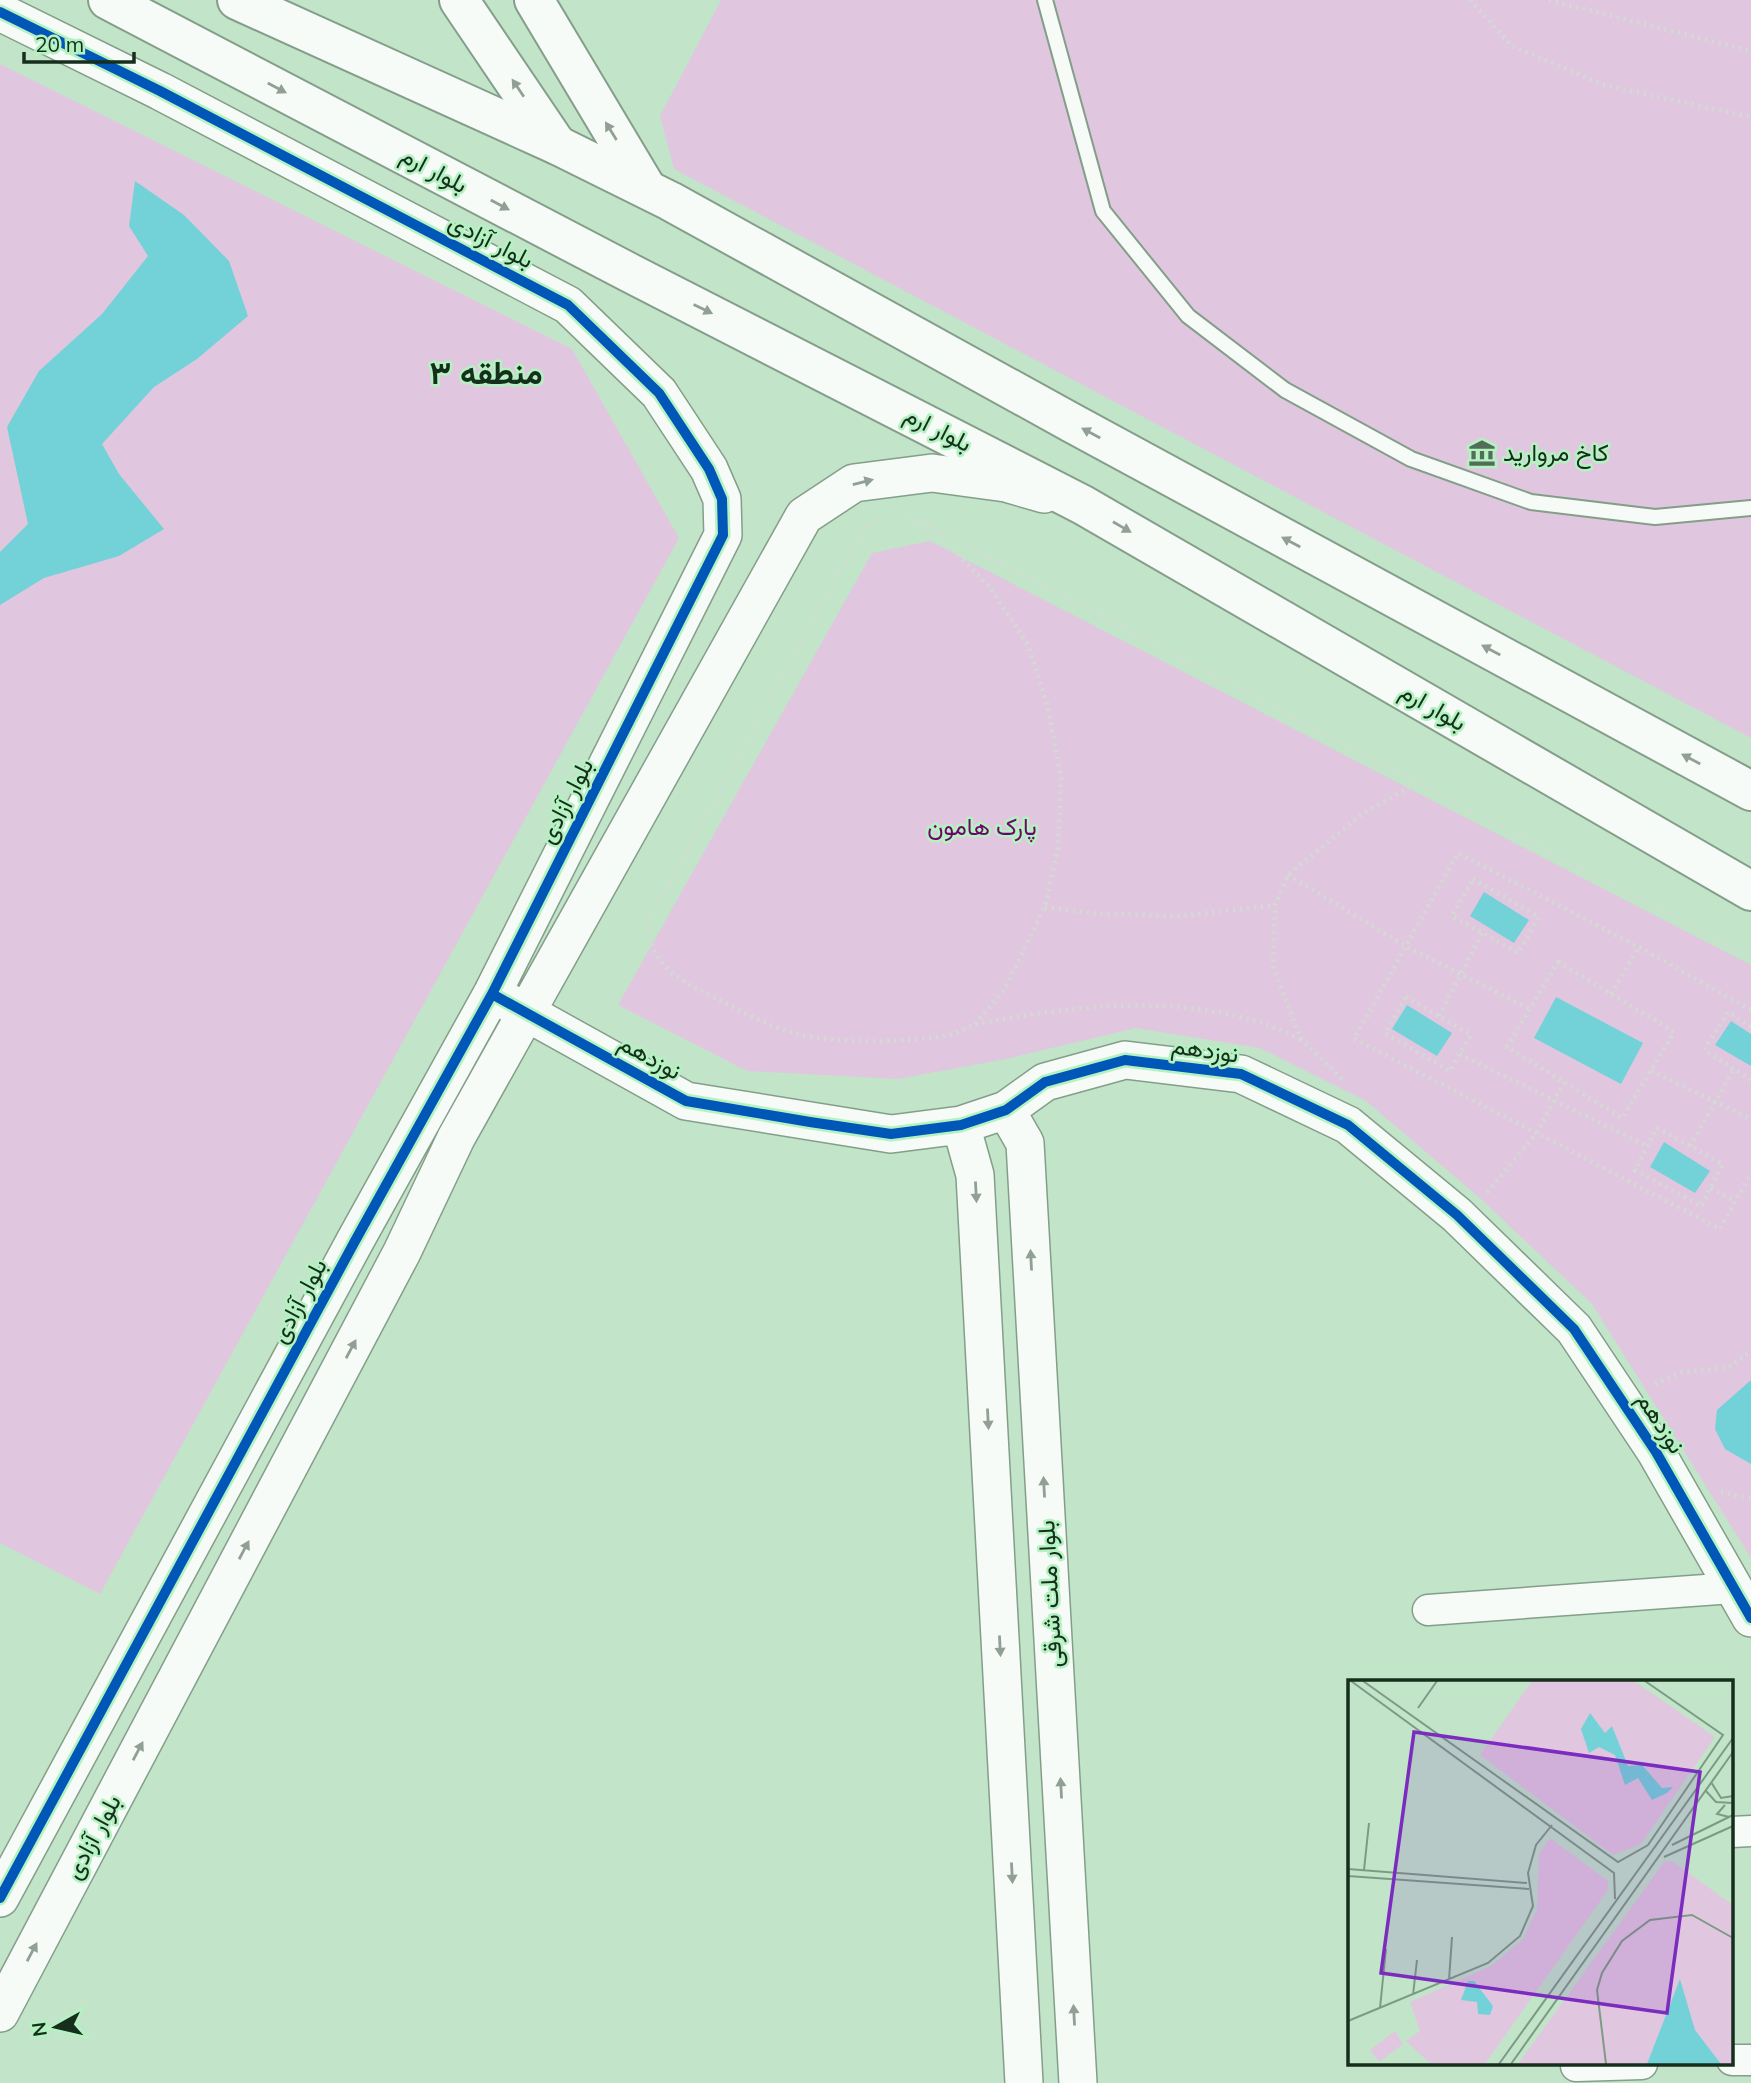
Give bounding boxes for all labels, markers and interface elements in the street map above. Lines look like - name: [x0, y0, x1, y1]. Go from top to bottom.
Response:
- scale bar: [24, 21, 135, 65]
- text: 20 m: [35, 31, 84, 57]
- one-way arrow: [512, 78, 525, 98]
- one-way arrow: [267, 83, 287, 94]
- one-way arrow: [605, 121, 618, 141]
- street label: بلوار ارم: [395, 139, 473, 201]
- one-way arrow: [490, 199, 510, 211]
- street label: بلوار آزادی: [443, 206, 539, 275]
- one-way arrow: [693, 304, 713, 315]
- district label: منطقه ۳: [429, 352, 543, 392]
- street label: بلوار ارم: [899, 398, 977, 460]
- one-way arrow: [1081, 428, 1101, 439]
- place label: کاخ مروارید: [1503, 437, 1609, 469]
- museum icon: کاخ مروارید: [1467, 438, 1497, 468]
- one-way arrow: [852, 476, 874, 487]
- one-way arrow: [1112, 521, 1132, 533]
- one-way arrow: [1281, 536, 1301, 548]
- one-way arrow: [1481, 644, 1501, 656]
- street label: بلوار ارم: [1394, 675, 1472, 739]
- street label: بلوار آزادی: [531, 753, 600, 849]
- one-way arrow: [1681, 753, 1701, 764]
- park label: پارک هامون: [927, 811, 1037, 843]
- street label: نوزدهم: [613, 1027, 687, 1087]
- street label: نوزدهم: [1169, 1029, 1241, 1071]
- one-way arrow: [971, 1181, 982, 1203]
- one-way arrow: [1026, 1249, 1037, 1271]
- street label: بلوار آزادی: [263, 1253, 334, 1348]
- one-way arrow: [345, 1339, 356, 1359]
- street label: نوزدهم: [1629, 1386, 1693, 1460]
- one-way arrow: [983, 1408, 994, 1430]
- one-way arrow: [1039, 1476, 1050, 1498]
- street label: بلوار ملت شرقی: [1030, 1520, 1069, 1669]
- one-way arrow: [239, 1540, 250, 1560]
- one-way arrow: [995, 1635, 1006, 1657]
- inset map: [1348, 1680, 1734, 2066]
- one-way arrow: [132, 1741, 144, 1761]
- one-way arrow: [1056, 1776, 1067, 1798]
- street label: بلوار آزادی: [57, 1789, 128, 1884]
- one-way arrow: [1007, 1863, 1018, 1885]
- one-way arrow: [26, 1942, 38, 1962]
- north arrow: [21, 1992, 91, 2062]
- one-way arrow: [1068, 2004, 1079, 2026]
- text: N: [26, 2021, 52, 2038]

